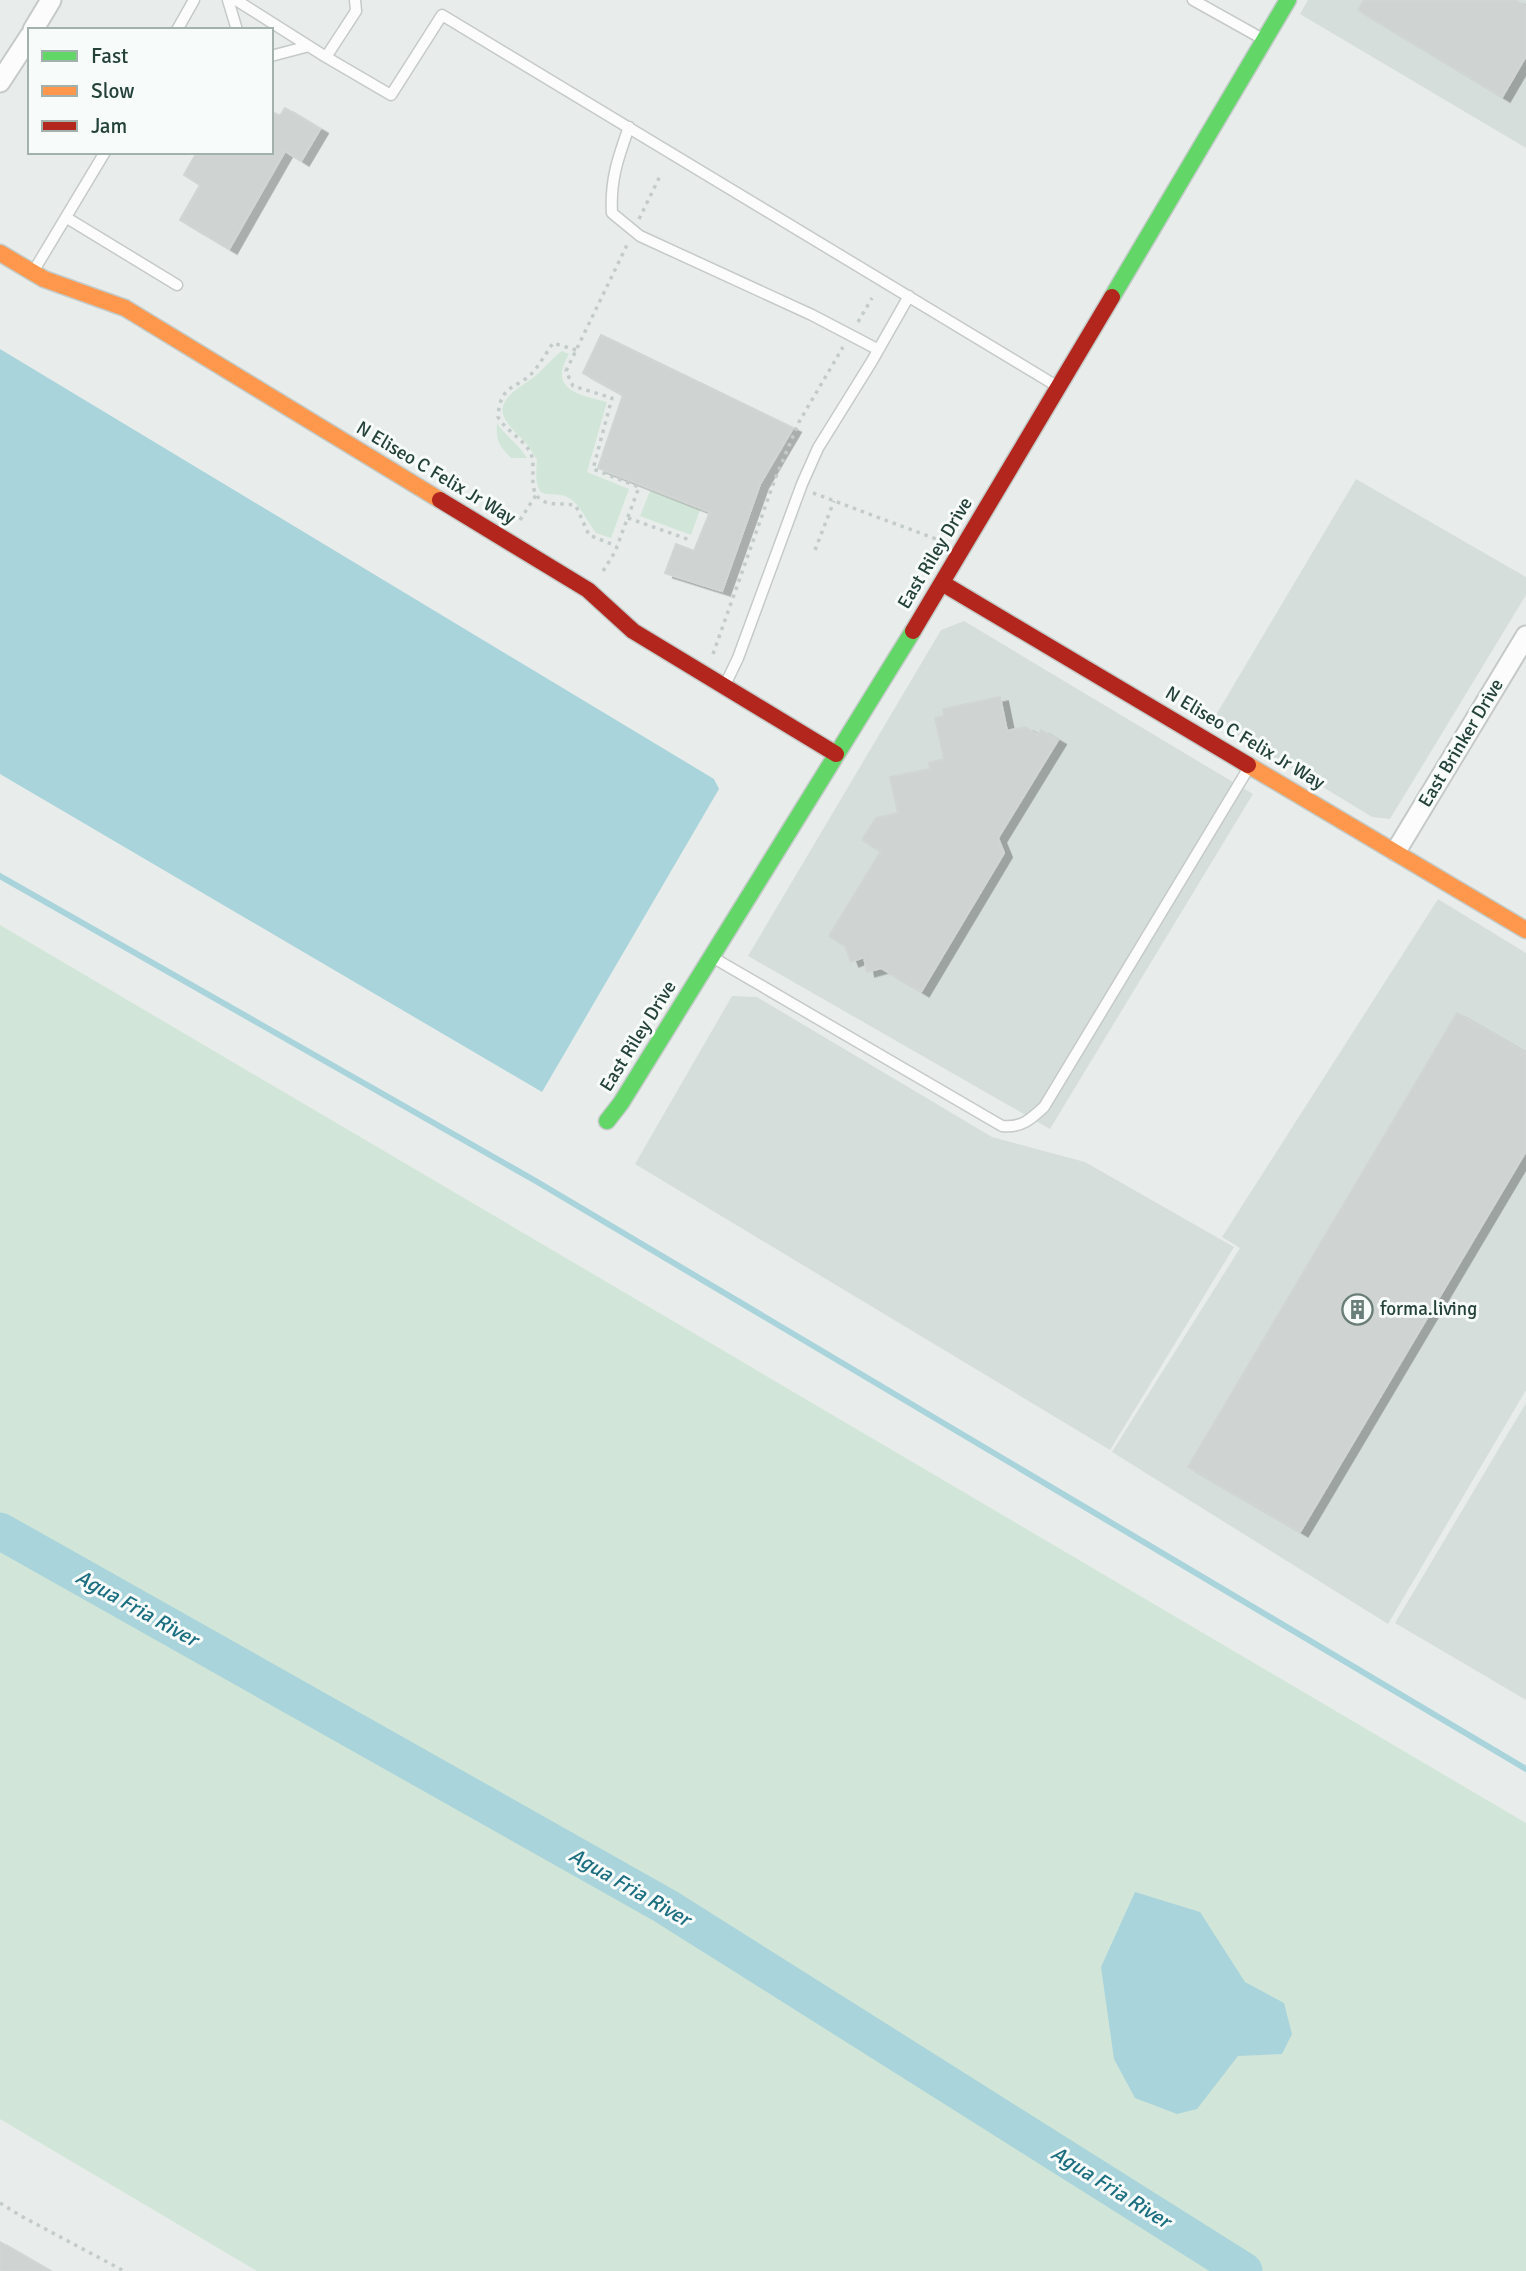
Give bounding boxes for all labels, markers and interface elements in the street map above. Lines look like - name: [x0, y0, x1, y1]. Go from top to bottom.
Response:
- legend: [28, 28, 273, 154]
- text: Fast: [91, 43, 128, 69]
- text: Slow: [91, 78, 135, 104]
- text: Jam: [91, 113, 127, 139]
- street label: N Eliseo C Felix Jr Way: [352, 416, 520, 530]
- street label: East Riley Drive: [892, 493, 978, 613]
- street label: East Brinker Drive: [1413, 674, 1509, 812]
- street label: N Eliseo C Felix Jr Way: [1161, 681, 1329, 795]
- street label: East Riley Drive: [594, 976, 682, 1096]
- building icon: forma.living: [1340, 1292, 1374, 1326]
- place label: forma.living: [1380, 1297, 1477, 1321]
- water label: Agua Fria River: [71, 1564, 205, 1654]
- water label: Agua Fria River: [565, 1842, 698, 1934]
- water label: Agua Fria River: [1047, 2140, 1178, 2236]

